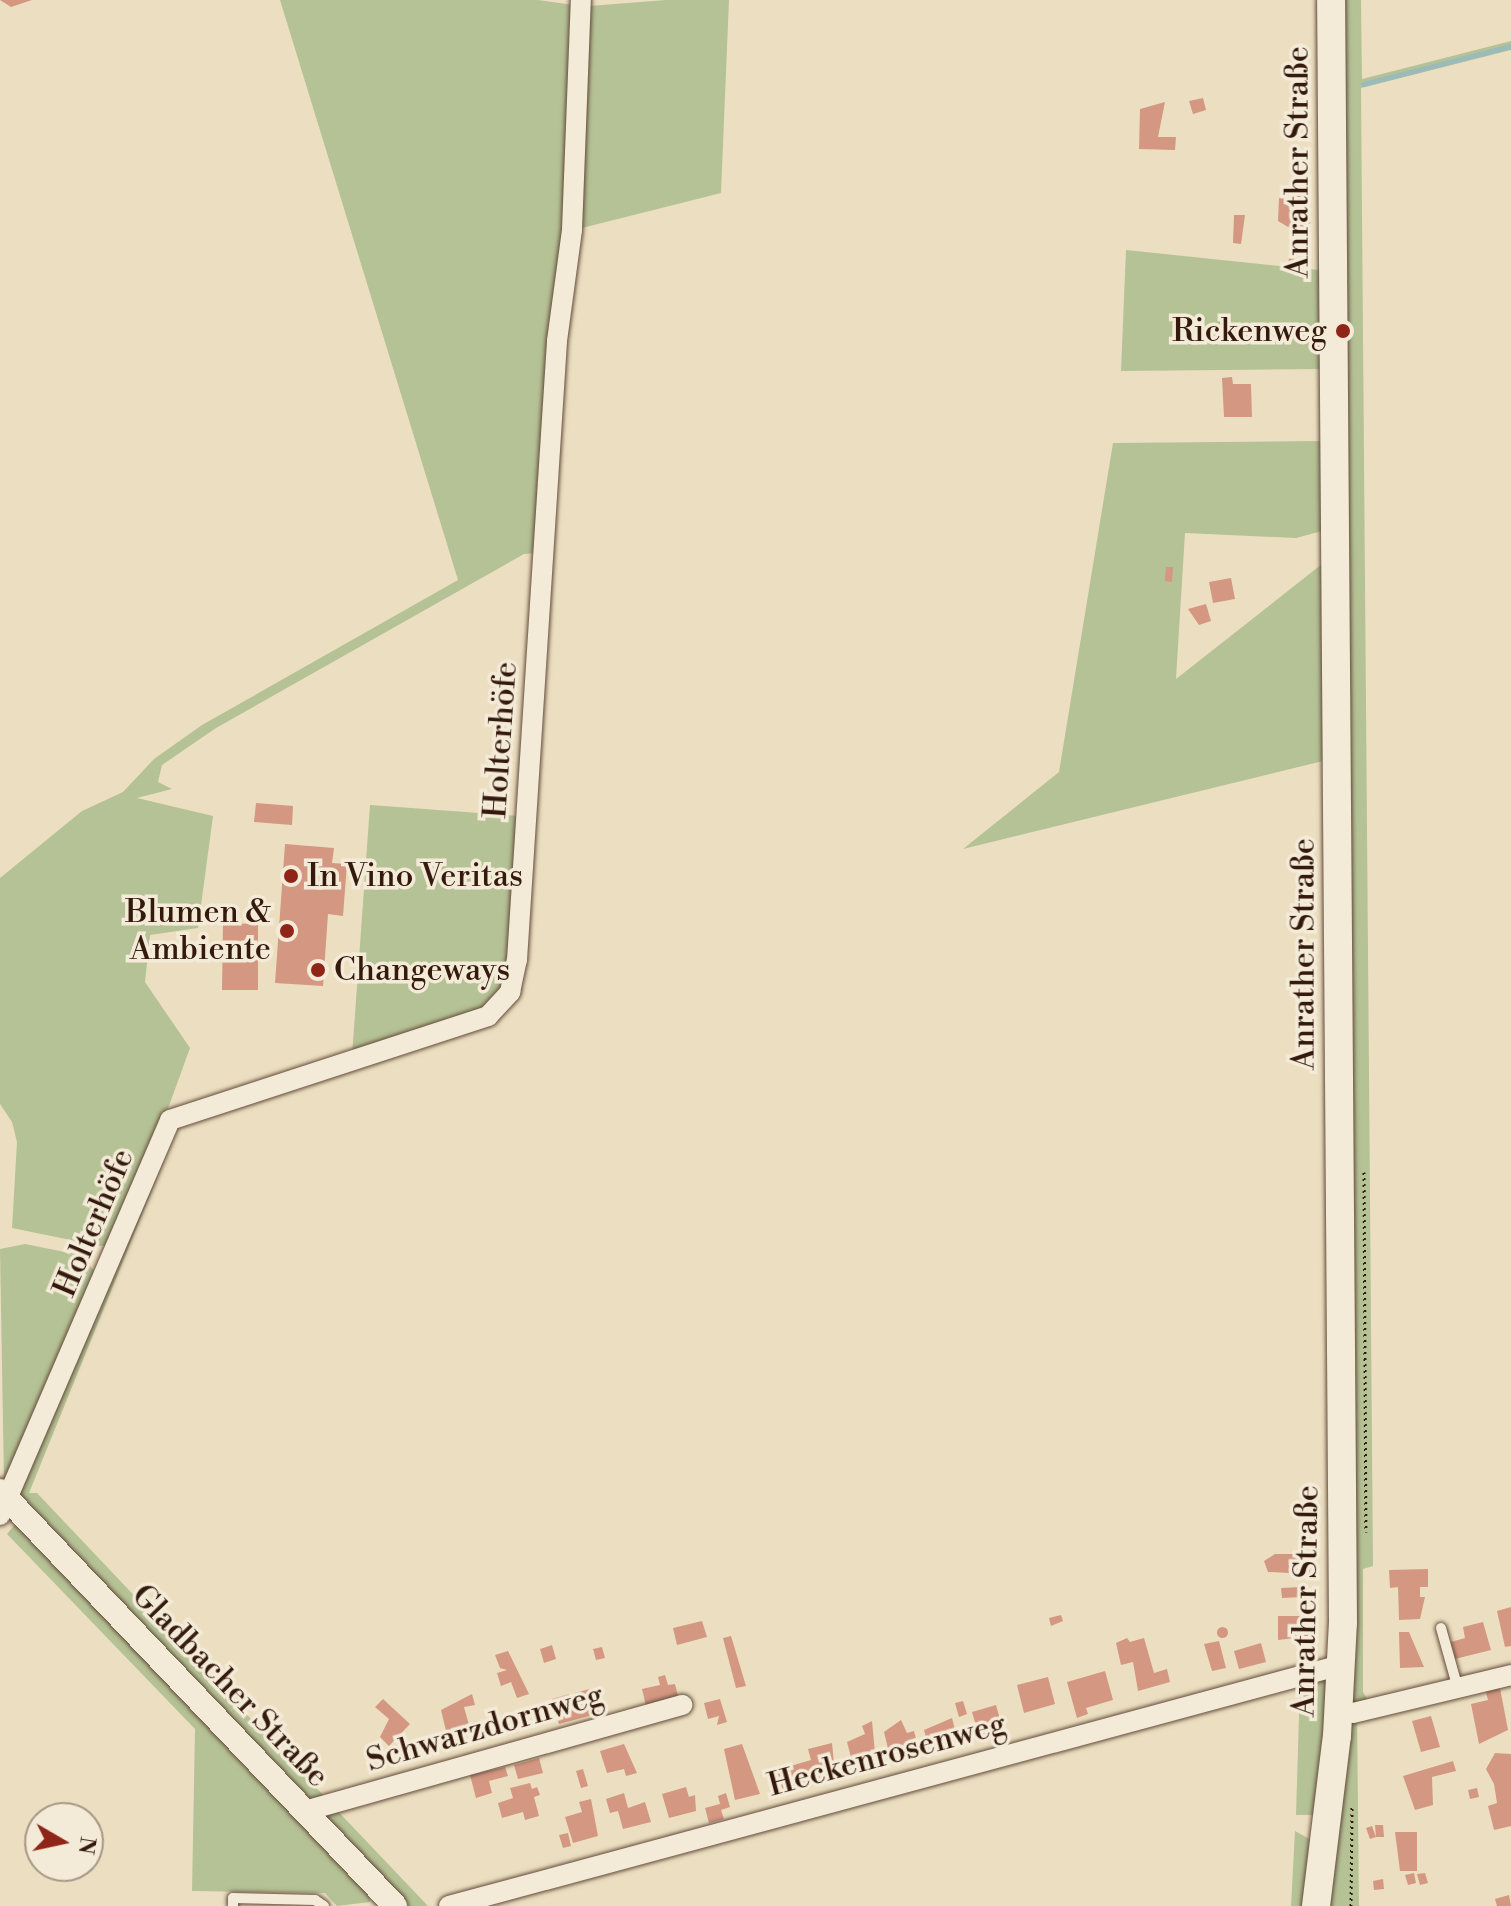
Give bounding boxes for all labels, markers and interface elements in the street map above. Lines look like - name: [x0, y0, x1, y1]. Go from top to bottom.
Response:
- street label: Anrather Straße: [1279, 46, 1317, 278]
- place label: Rickenweg: [1172, 312, 1327, 350]
- marker: Rickenweg: [1334, 322, 1352, 340]
- street label: Holterhöfe: [476, 660, 526, 820]
- street label: Anrather Straße: [1285, 838, 1323, 1070]
- place label: In Vino Veritas: [307, 857, 523, 895]
- marker: In Vino Veritas: [282, 867, 300, 885]
- place label: Blumen & Ambiente: [125, 894, 271, 969]
- marker: Blumen & Ambiente: [278, 922, 296, 940]
- place label: Changeways: [334, 951, 510, 989]
- marker: Changeways: [309, 961, 327, 979]
- street label: Holterhöfe: [46, 1143, 142, 1303]
- street label: Anrather Straße: [1285, 1485, 1327, 1717]
- street label: Gladbacher Straße: [123, 1577, 337, 1795]
- street label: Schwarzdornweg: [362, 1676, 608, 1780]
- street label: Heckenrosenweg: [764, 1705, 1010, 1805]
- north arrow: [24, 1802, 104, 1882]
- text: N: [72, 1835, 101, 1856]

